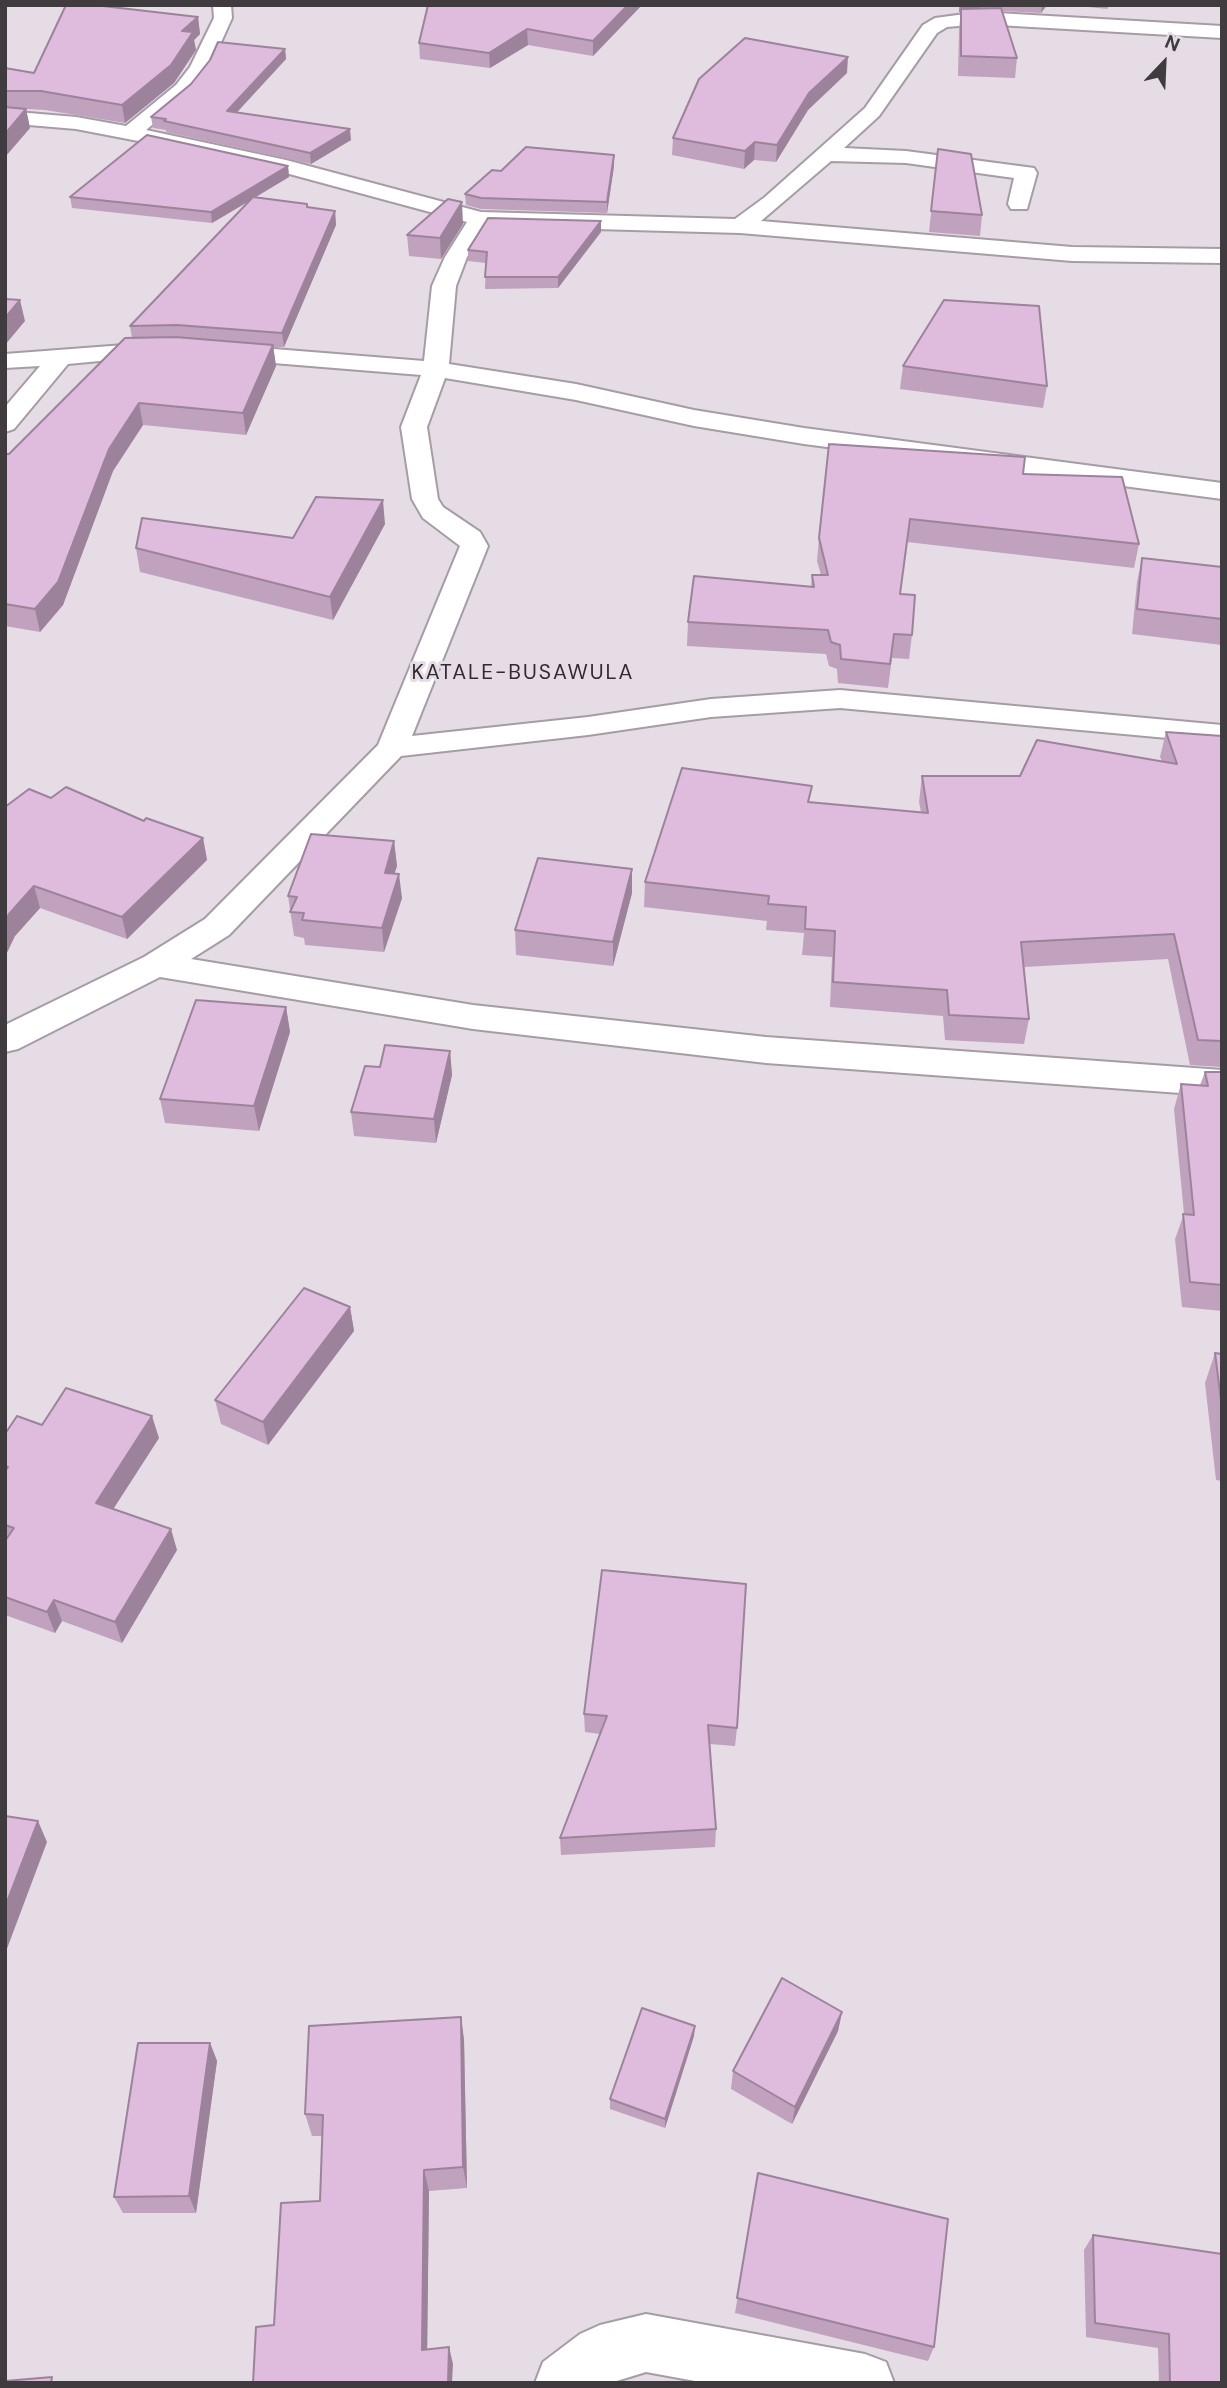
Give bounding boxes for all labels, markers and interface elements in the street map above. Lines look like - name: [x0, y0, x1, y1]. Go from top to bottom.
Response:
- north arrow: [1129, 28, 1199, 98]
- text: N: [1161, 29, 1184, 57]
- district label: KATALE-BUSAWULA: [413, 660, 633, 686]

